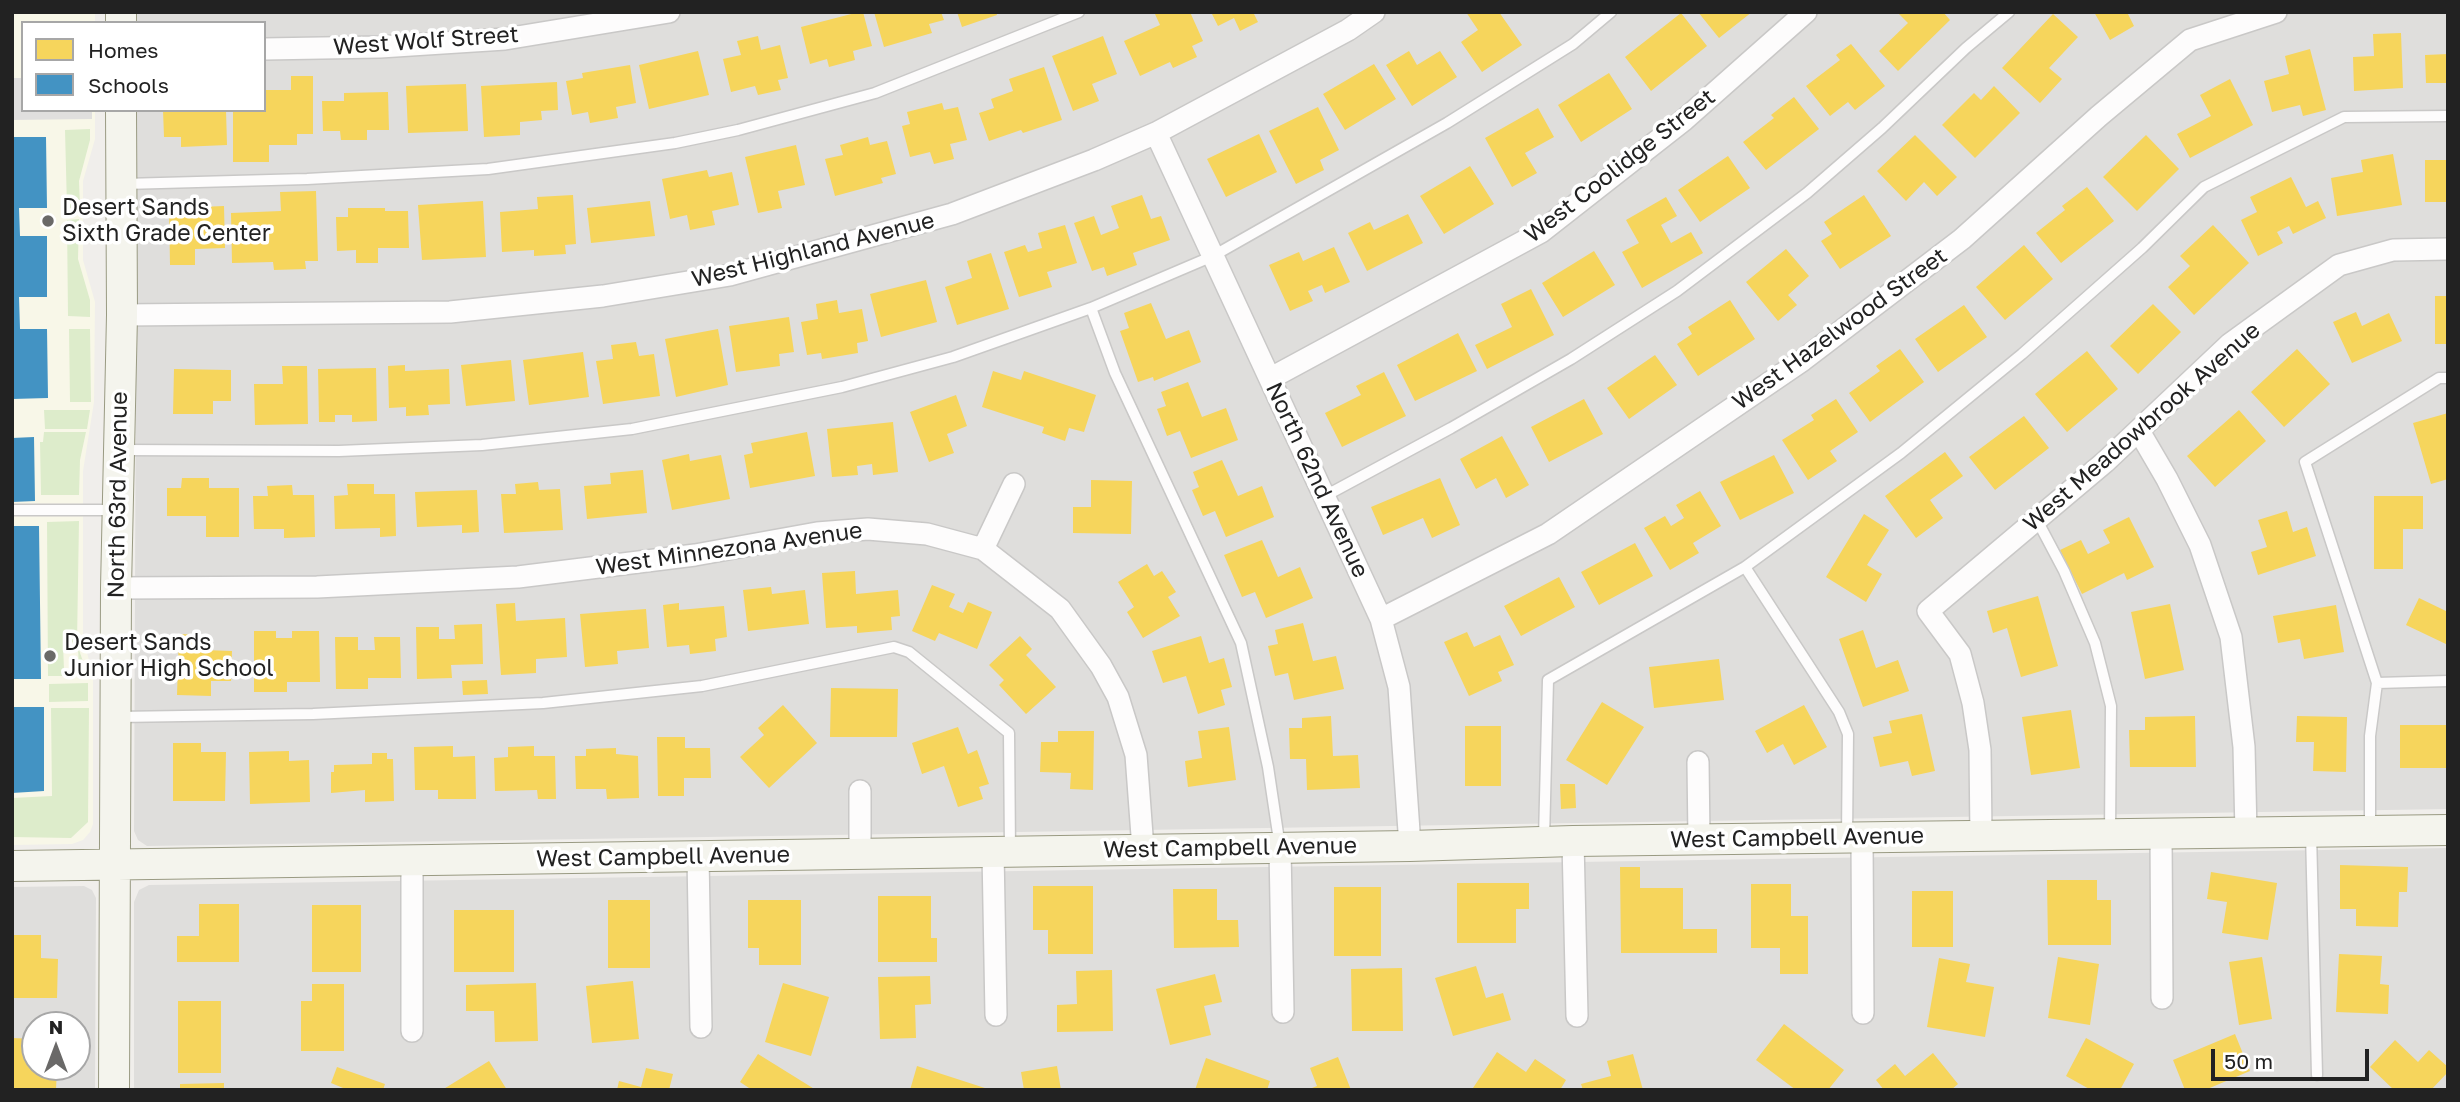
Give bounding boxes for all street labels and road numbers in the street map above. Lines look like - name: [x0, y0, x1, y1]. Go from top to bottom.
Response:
- street label: West Wolf Street: [332, 21, 520, 61]
- street label: West Coolidge Street: [1519, 83, 1721, 249]
- street label: West Highland Avenue: [689, 206, 937, 294]
- street label: West Hazelwood Street: [1727, 242, 1953, 416]
- street label: West Meadowbrook Avenue: [2018, 317, 2266, 537]
- street label: North 62nd Avenue: [1260, 378, 1374, 582]
- street label: North 63rd Avenue: [102, 391, 134, 599]
- street label: West Minnezona Avenue: [594, 517, 864, 581]
- street label: West Campbell Avenue: [1670, 822, 1924, 854]
- street label: West Campbell Avenue: [1103, 832, 1357, 864]
- street label: West Campbell Avenue: [536, 841, 790, 873]

